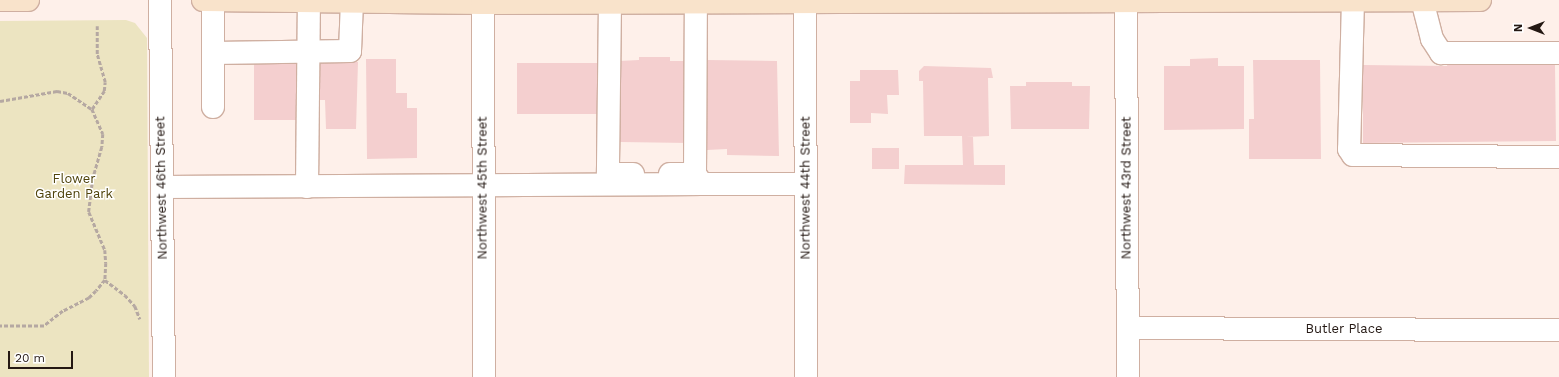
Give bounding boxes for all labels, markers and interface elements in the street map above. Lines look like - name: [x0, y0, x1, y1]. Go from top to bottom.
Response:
- north arrow: [1511, 8, 1551, 48]
- text: N: [1512, 24, 1525, 32]
- street label: Northwest 46th Street: [153, 116, 171, 260]
- street label: Northwest 44th Street: [798, 116, 814, 260]
- street label: Northwest 45th Street: [475, 117, 491, 259]
- street label: Northwest 43rd Street: [1119, 117, 1135, 259]
- park label: Flower Garden Park: [35, 172, 113, 203]
- street label: Butler Place: [1305, 321, 1383, 337]
- scale bar: [10, 343, 75, 369]
- text: 20 m: [15, 351, 45, 365]

